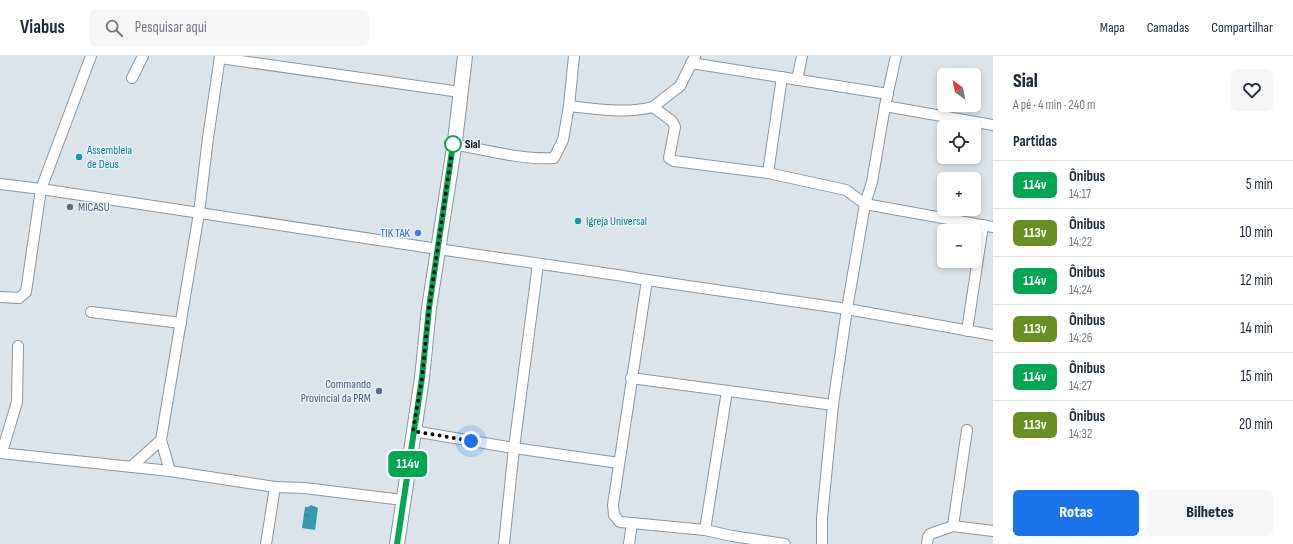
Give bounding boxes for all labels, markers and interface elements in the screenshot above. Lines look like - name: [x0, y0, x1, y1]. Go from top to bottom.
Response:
- search box: [89, 10, 369, 46]
- text: Viabus: [20, 16, 65, 39]
- icon: search: [103, 17, 125, 39]
- text: Pesquisar aqui: [135, 18, 207, 37]
- text: Mapa: [1100, 19, 1125, 36]
- text: Camadas: [1147, 19, 1189, 36]
- text: Compartilhar: [1211, 19, 1273, 36]
- north arrow: [937, 68, 981, 112]
- map controls: [937, 68, 981, 268]
- button: heart: [1231, 69, 1273, 111]
- text: Sial: [1013, 70, 1038, 93]
- text: A pé · 4 min · 240 m: [1013, 97, 1095, 113]
- button: locate: [937, 120, 981, 164]
- text: Partidas: [1013, 132, 1057, 151]
- marker: Sial: [444, 135, 462, 153]
- place label: Sial: [465, 137, 480, 152]
- place label: Assembleia de Deus: [86, 143, 132, 172]
- marker: Assembleia de Deus: [74, 152, 84, 162]
- text: Ônibus: [1069, 167, 1105, 186]
- button: +: [937, 172, 981, 216]
- text: 5 min: [1246, 175, 1273, 194]
- text: 114v: [1023, 176, 1047, 193]
- text: 14:17: [1069, 186, 1091, 202]
- place label: MICASU: [78, 200, 110, 215]
- marker: MICASU: [65, 202, 75, 212]
- place label: Igreja Universal: [586, 214, 647, 229]
- text: Ônibus: [1069, 215, 1105, 234]
- marker: Igreja Universal: [573, 216, 583, 226]
- text: 10 min: [1240, 223, 1273, 242]
- button: −: [937, 224, 981, 268]
- text: 113v: [1023, 224, 1047, 241]
- place label: TIK TAK: [380, 226, 411, 241]
- marker: TIK TAK: [413, 228, 423, 238]
- text: 14:22: [1069, 234, 1092, 250]
- text: Ônibus: [1069, 263, 1105, 282]
- text: 12 min: [1240, 271, 1273, 290]
- text: 114v: [1023, 272, 1047, 289]
- text: 14:24: [1069, 282, 1092, 298]
- text: Ônibus: [1069, 311, 1105, 330]
- text: 14 min: [1240, 319, 1273, 338]
- text: 113v: [1023, 320, 1047, 337]
- text: 14:26: [1069, 330, 1093, 346]
- text: Ônibus: [1069, 359, 1105, 378]
- text: 15 min: [1241, 367, 1273, 386]
- text: 114v: [1023, 368, 1047, 385]
- place label: Commando Provincial da PRM: [301, 377, 371, 406]
- text: 14:27: [1069, 378, 1092, 394]
- marker: Commando Provincial da PRM: [374, 386, 384, 396]
- text: Ônibus: [1069, 407, 1105, 426]
- text: 20 min: [1239, 415, 1273, 434]
- text: 113v: [1023, 416, 1047, 433]
- text: 14:32: [1069, 426, 1092, 442]
- your location: [461, 431, 481, 451]
- line badge: 114v: [380, 451, 436, 477]
- text: 114v: [396, 455, 420, 472]
- button: Rotas: [1013, 490, 1139, 536]
- button: Bilhetes: [1147, 490, 1273, 536]

